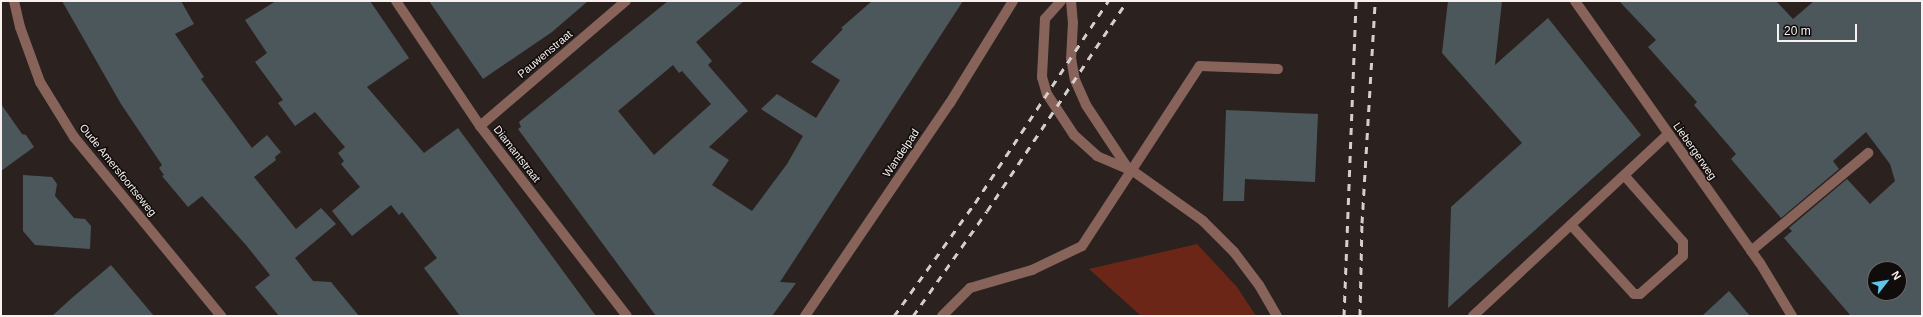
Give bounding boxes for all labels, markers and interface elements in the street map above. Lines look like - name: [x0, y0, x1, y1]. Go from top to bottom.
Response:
- scale bar: [1779, 16, 1859, 42]
- text: 20 m: [1784, 24, 1811, 38]
- street label: Pauwenstraat: [515, 27, 575, 81]
- street label: Liebergerweg: [1670, 120, 1720, 182]
- street label: Oude Amersfoortseweg: [77, 121, 159, 219]
- street label: Diamantstraat: [491, 123, 543, 185]
- street label: Wandelpad: [880, 126, 922, 180]
- north arrow: [1867, 261, 1907, 301]
- text: N: [1889, 269, 1904, 282]

